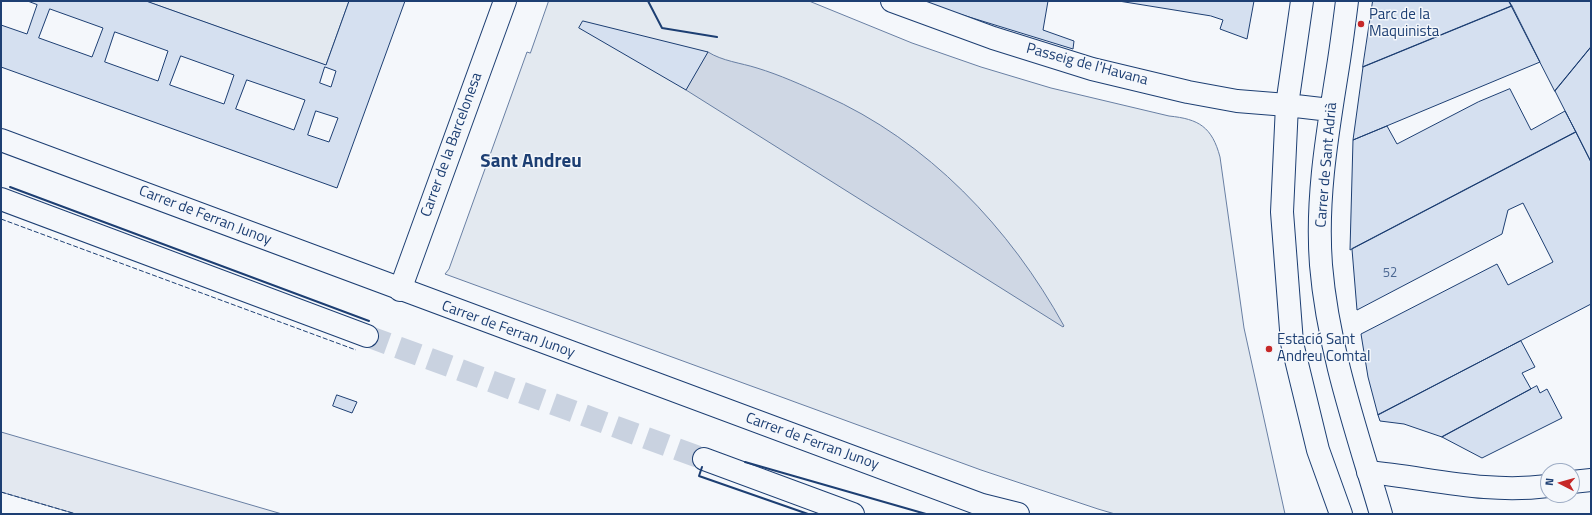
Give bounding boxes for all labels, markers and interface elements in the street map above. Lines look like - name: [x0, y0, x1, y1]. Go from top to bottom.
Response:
- place label: Parc de la Maquinista: [1369, 6, 1439, 41]
- marker: Parc de la Maquinista: [1356, 19, 1366, 29]
- street label: Passeig de l'Havana: [1024, 40, 1150, 90]
- street label: Carrer de la Barcelonesa: [417, 70, 487, 220]
- street label: Carrer de Sant Adrià: [1313, 102, 1341, 228]
- district label: Sant Andreu: [480, 151, 582, 173]
- street label: Carrer de Ferran Junoy: [136, 182, 274, 250]
- house number: 52: [1383, 266, 1397, 282]
- street label: Carrer de Ferran Junoy: [439, 297, 577, 363]
- place label: Estació Sant Andreu Comtal: [1277, 331, 1370, 366]
- marker: Estació Sant Andreu Comtal: [1264, 344, 1274, 354]
- street label: Carrer de Ferran Junoy: [743, 409, 881, 475]
- north arrow: [1540, 463, 1580, 503]
- text: N: [1541, 477, 1557, 486]

